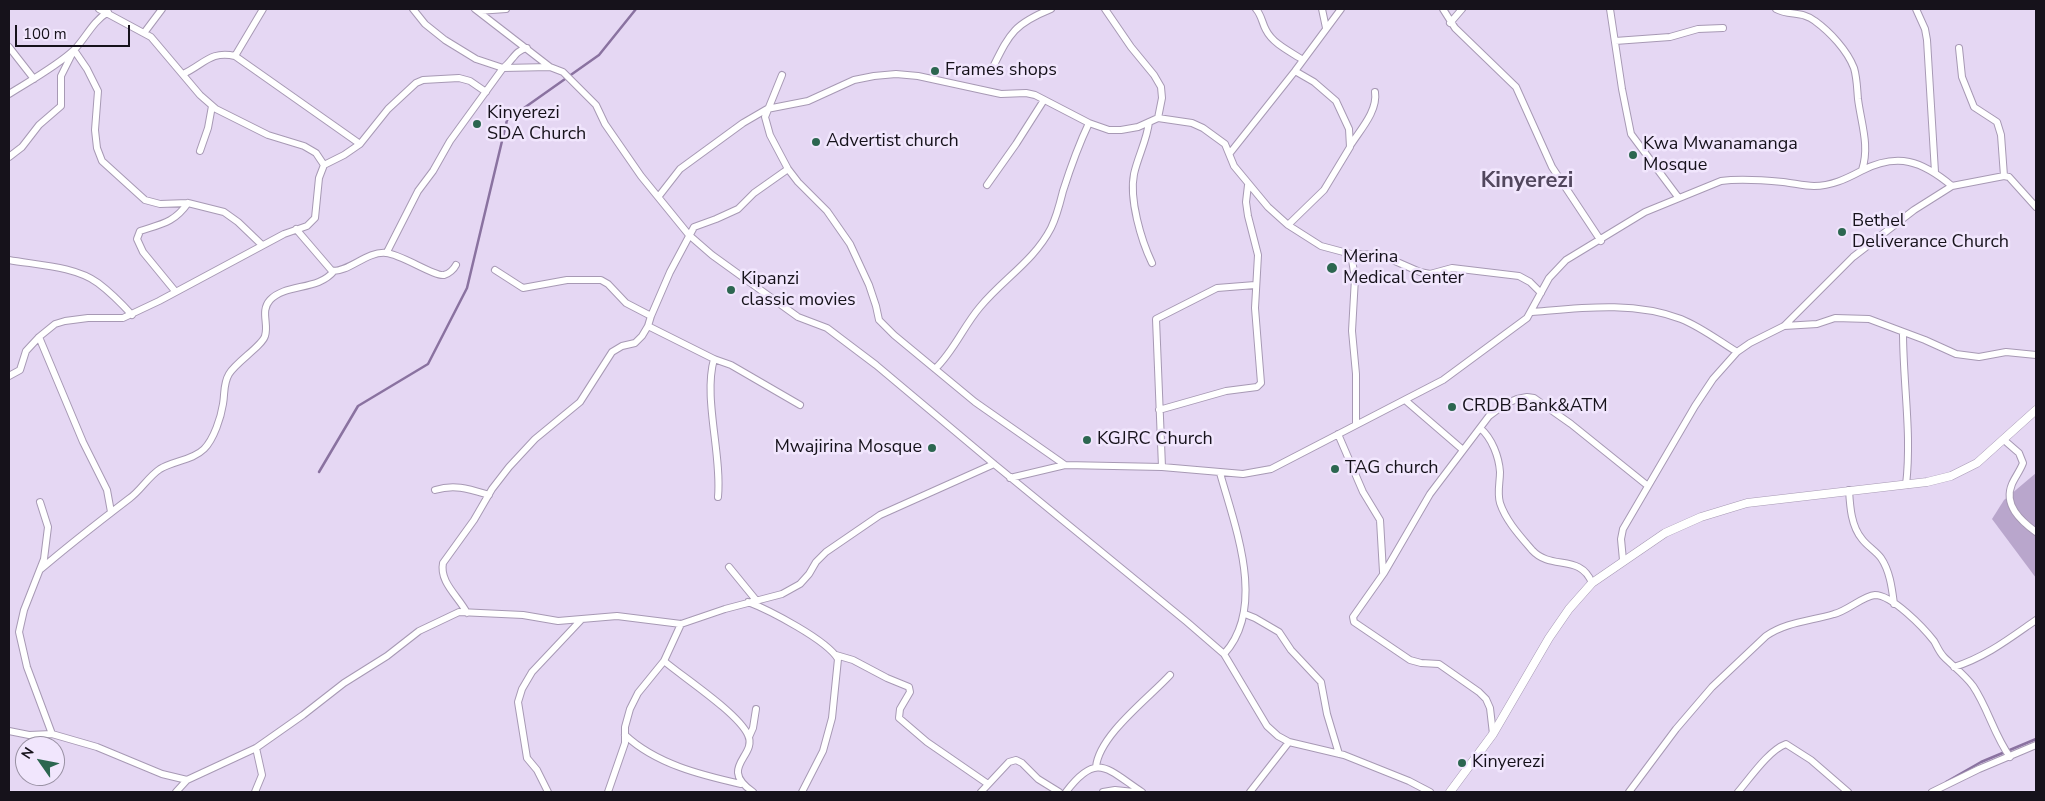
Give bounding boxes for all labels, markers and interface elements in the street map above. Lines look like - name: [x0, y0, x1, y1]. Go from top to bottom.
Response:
- scale bar: [18, 15, 132, 47]
- text: 100 m: [23, 24, 67, 44]
- place label: Frames shops: [945, 60, 1057, 82]
- marker: Frames shops: [929, 65, 941, 77]
- place label: Kinyerezi SDA Church: [487, 103, 586, 146]
- marker: Kinyerezi SDA Church: [471, 118, 483, 130]
- place label: Advertist church: [826, 131, 959, 153]
- place label: Kwa Mwanamanga Mosque: [1643, 134, 1798, 176]
- marker: Advertist church: [810, 136, 822, 148]
- marker: Kwa Mwanamanga Mosque: [1627, 149, 1639, 161]
- district label: Kinyerezi: [1481, 169, 1573, 195]
- place label: Bethel Deliverance Church: [1852, 211, 2009, 253]
- marker: Bethel Deliverance Church: [1836, 226, 1848, 238]
- place label: Merina Medical Center: [1343, 247, 1464, 290]
- marker: Merina Medical Center: [1325, 261, 1339, 275]
- place label: Kipanzi classic movies: [741, 269, 856, 312]
- marker: Kipanzi classic movies: [725, 284, 737, 296]
- place label: CRDB Bank&ATM: [1462, 396, 1608, 418]
- marker: CRDB Bank&ATM: [1446, 401, 1458, 413]
- place label: KGJRC Church: [1097, 429, 1213, 451]
- marker: KGJRC Church: [1081, 434, 1093, 446]
- place label: Mwajirina Mosque: [774, 437, 922, 459]
- marker: Mwajirina Mosque: [926, 442, 938, 454]
- place label: TAG church: [1345, 458, 1439, 480]
- marker: TAG church: [1329, 463, 1341, 475]
- north arrow: [15, 736, 65, 786]
- text: N: [17, 744, 39, 763]
- place label: Kinyerezi: [1472, 752, 1545, 774]
- marker: Kinyerezi: [1456, 757, 1468, 769]

